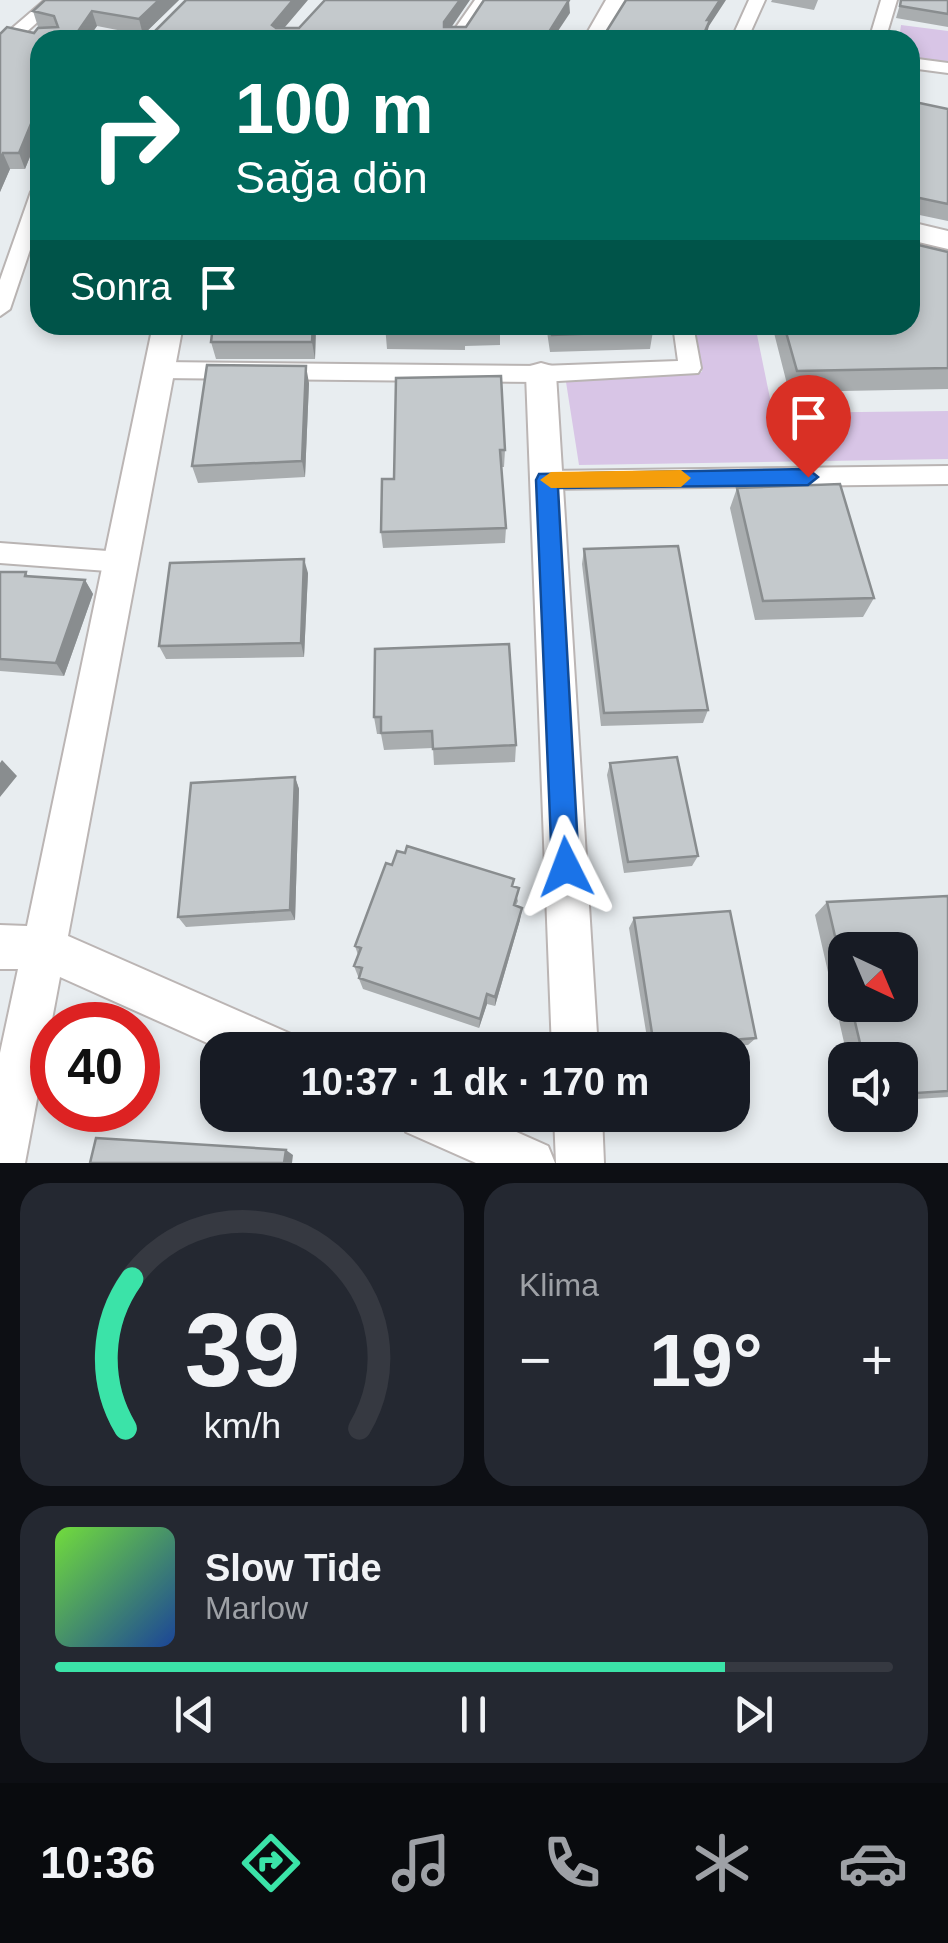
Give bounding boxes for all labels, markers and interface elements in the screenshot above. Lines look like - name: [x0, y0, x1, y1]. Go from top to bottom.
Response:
- icon: right: [70, 70, 200, 200]
- text: 100 m: [235, 70, 433, 148]
- text: Sağa dön: [235, 152, 428, 203]
- icon: arrive: [191, 260, 246, 315]
- text: Sonra: [70, 266, 171, 308]
- pin: [766, 375, 851, 478]
- icon: arrive: [781, 390, 836, 445]
- position arrow: [514, 815, 618, 919]
- north arrow: [828, 932, 918, 1022]
- map controls: [828, 932, 918, 1132]
- speed limit sign: 40: [30, 1002, 160, 1132]
- button: sound: [828, 1042, 918, 1132]
- text: 10:37 · 1 dk · 170 m: [301, 1061, 649, 1103]
- text: Klima: [519, 1267, 599, 1303]
- text: 39: [184, 1292, 300, 1408]
- text: 19°: [649, 1318, 763, 1402]
- text: −: [519, 1329, 551, 1391]
- text: +: [861, 1329, 893, 1391]
- text: km/h: [203, 1406, 281, 1446]
- text: Slow Tide: [205, 1547, 382, 1589]
- text: Marlow: [205, 1590, 308, 1626]
- icon: previous: [167, 1687, 222, 1742]
- icon: pause: [446, 1687, 501, 1742]
- icon: next: [726, 1687, 781, 1742]
- icon: directions: [236, 1828, 306, 1898]
- icon: music: [386, 1828, 456, 1898]
- icon: phone: [537, 1828, 607, 1898]
- icon: climate: [687, 1828, 757, 1898]
- icon: car: [838, 1828, 908, 1898]
- text: 10:36: [40, 1837, 155, 1888]

